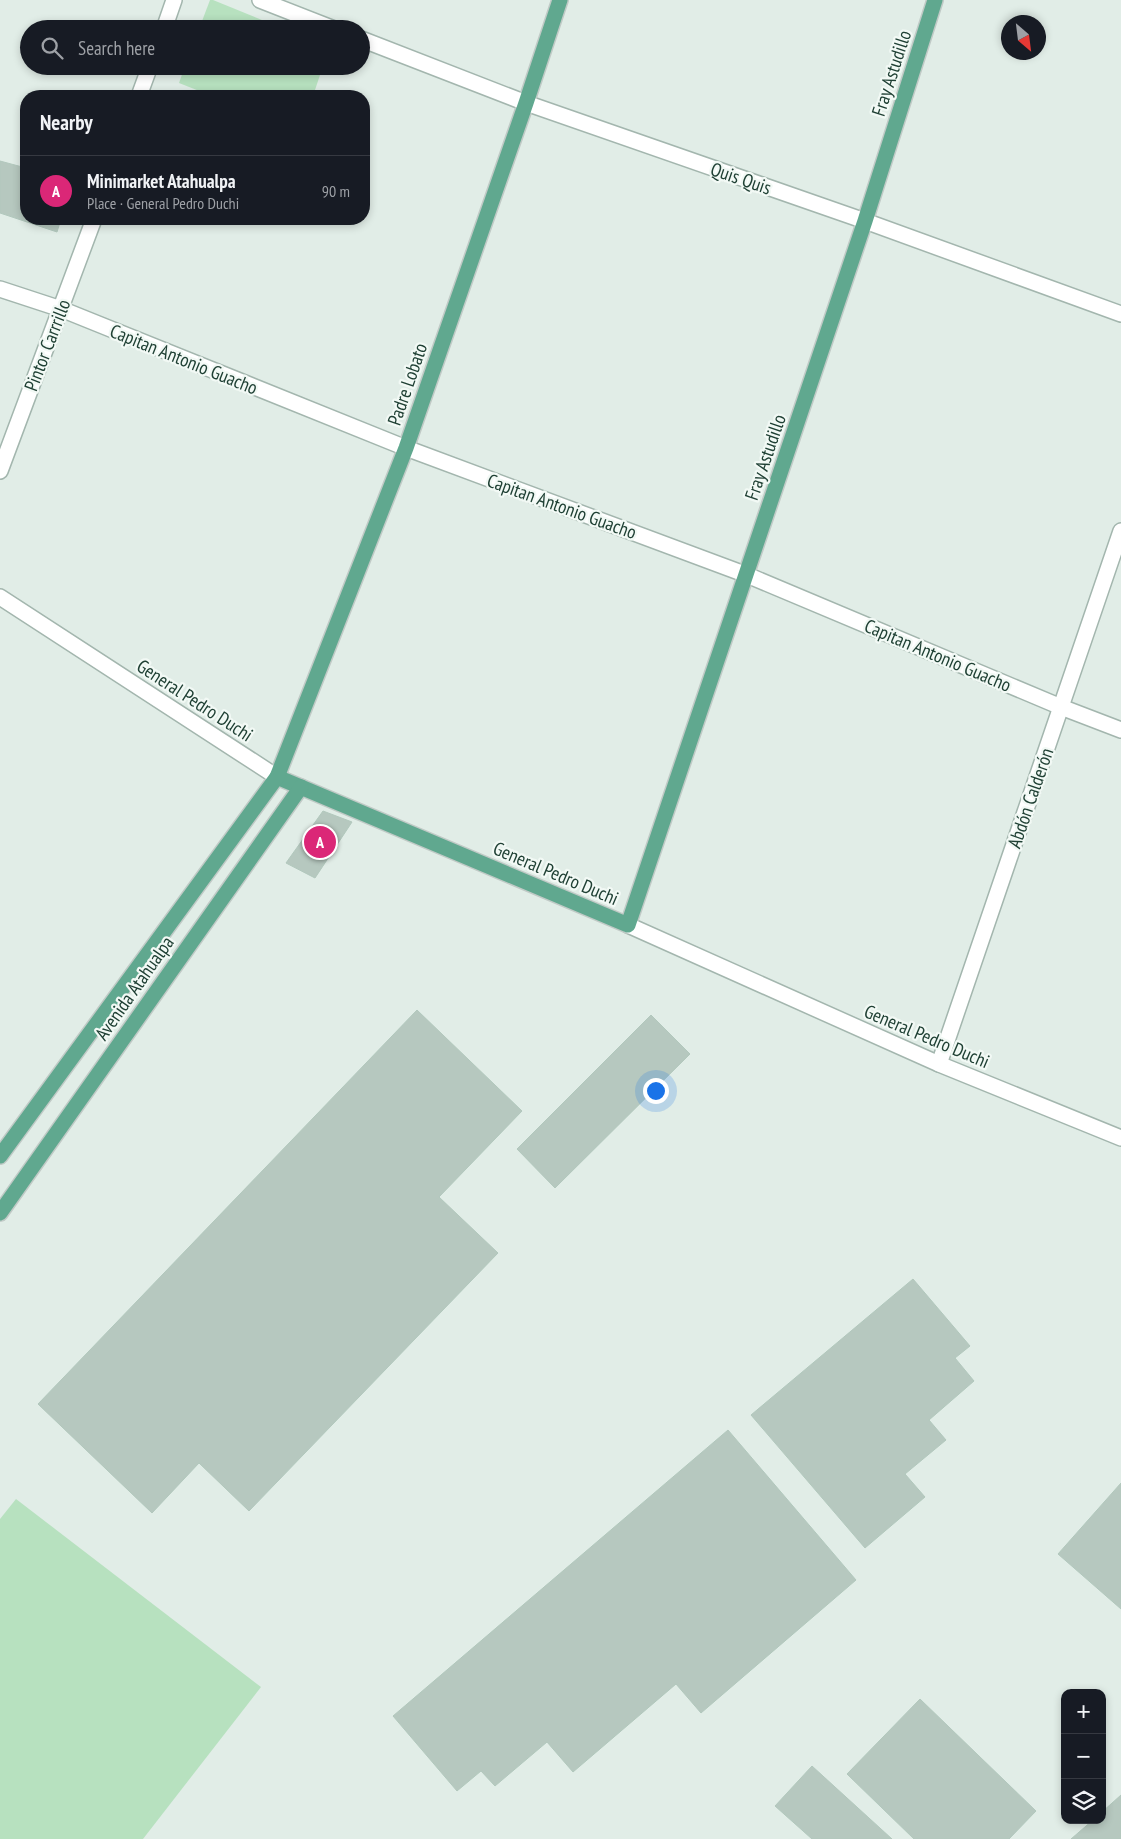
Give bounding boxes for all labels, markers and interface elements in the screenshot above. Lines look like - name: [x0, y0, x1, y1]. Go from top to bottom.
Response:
- north arrow: [1001, 15, 1046, 60]
- search box: [20, 20, 370, 75]
- street label: Fray Astudillo: [866, 27, 916, 119]
- icon: search: [38, 34, 66, 62]
- text: Search here: [78, 36, 155, 60]
- text: Nearby: [40, 109, 93, 136]
- street label: Quis Quis: [708, 156, 774, 200]
- text: Minimarket Atahualpa: [87, 169, 236, 193]
- text: A: [52, 181, 60, 201]
- text: 90 m: [322, 181, 350, 201]
- text: Place · General Pedro Duchi: [87, 193, 239, 213]
- street label: Pintor Carrrillo: [19, 296, 75, 394]
- street label: Capitan Antonio Guacho: [107, 318, 261, 400]
- street label: Padre Lobato: [382, 340, 432, 428]
- street label: Fray Astudillo: [739, 411, 791, 503]
- street label: Capitan Antonio Guacho: [484, 468, 640, 544]
- street label: Capitan Antonio Guacho: [861, 613, 1015, 697]
- street label: General Pedro Duchi: [132, 654, 258, 746]
- street label: Abdón Calderón: [1002, 745, 1058, 851]
- pin: A: [304, 823, 336, 861]
- street label: General Pedro Duchi: [490, 836, 622, 910]
- street label: Avenida Atahualpa: [89, 931, 179, 1045]
- street label: General Pedro Duchi: [861, 999, 993, 1073]
- your location: [643, 1078, 669, 1104]
- map controls: [1061, 1689, 1106, 1824]
- button: +: [1061, 1689, 1106, 1734]
- button: −: [1061, 1734, 1106, 1779]
- button: layers: [1061, 1779, 1106, 1824]

